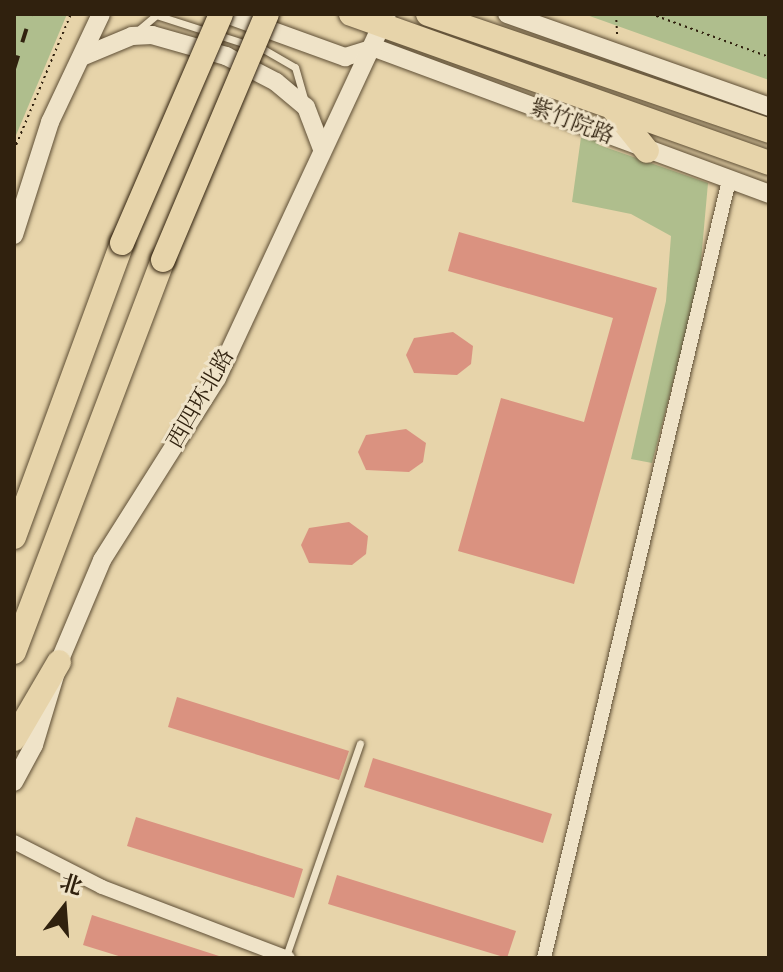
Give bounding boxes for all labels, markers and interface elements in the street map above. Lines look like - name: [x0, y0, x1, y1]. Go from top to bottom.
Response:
- street label: 紫竹院路: [526, 94, 618, 150]
- street label: 西四环北路: [162, 345, 240, 453]
- text: 北: [56, 867, 86, 903]
- north arrow: [24, 868, 104, 948]

